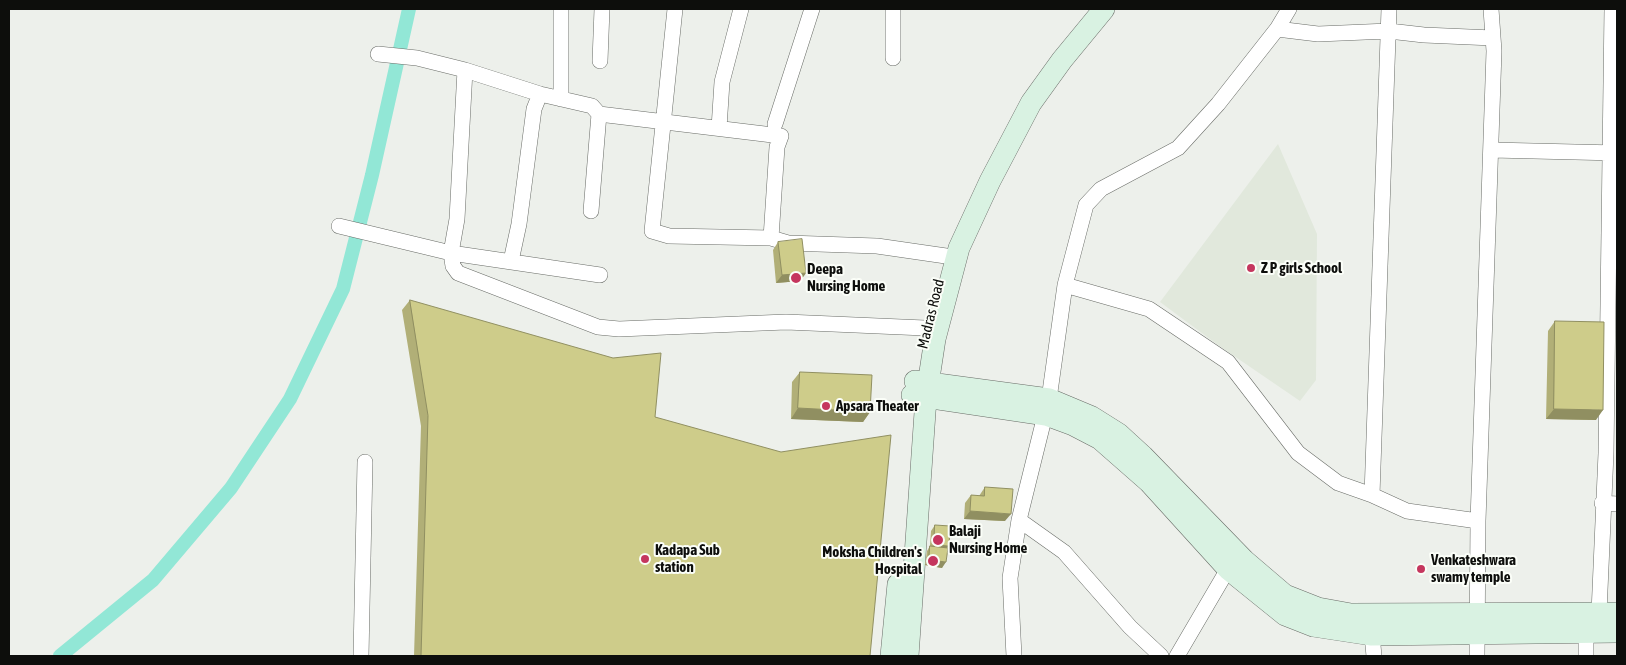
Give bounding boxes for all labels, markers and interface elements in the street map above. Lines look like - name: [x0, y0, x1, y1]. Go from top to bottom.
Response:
- place label: Z P girls School: [1261, 259, 1342, 277]
- place label: Deepa Nursing Home: [807, 260, 885, 295]
- marker: Z P girls School: [1245, 262, 1257, 274]
- marker: Deepa Nursing Home: [789, 271, 803, 285]
- street label: Madras Road: [914, 277, 948, 351]
- place label: Apsara Theater: [836, 397, 919, 415]
- marker: Apsara Theater: [820, 400, 832, 412]
- place label: Balaji Nursing Home: [949, 522, 1027, 557]
- marker: Balaji Nursing Home: [931, 533, 945, 547]
- place label: Kadapa Sub station: [655, 541, 720, 576]
- place label: Moksha Children's Hospital: [822, 543, 922, 578]
- place label: Venkateshwara swamy temple: [1431, 551, 1516, 586]
- marker: Kadapa Sub station: [639, 553, 651, 565]
- marker: Moksha Children's Hospital: [926, 554, 940, 568]
- marker: Venkateshwara swamy temple: [1415, 563, 1427, 575]

